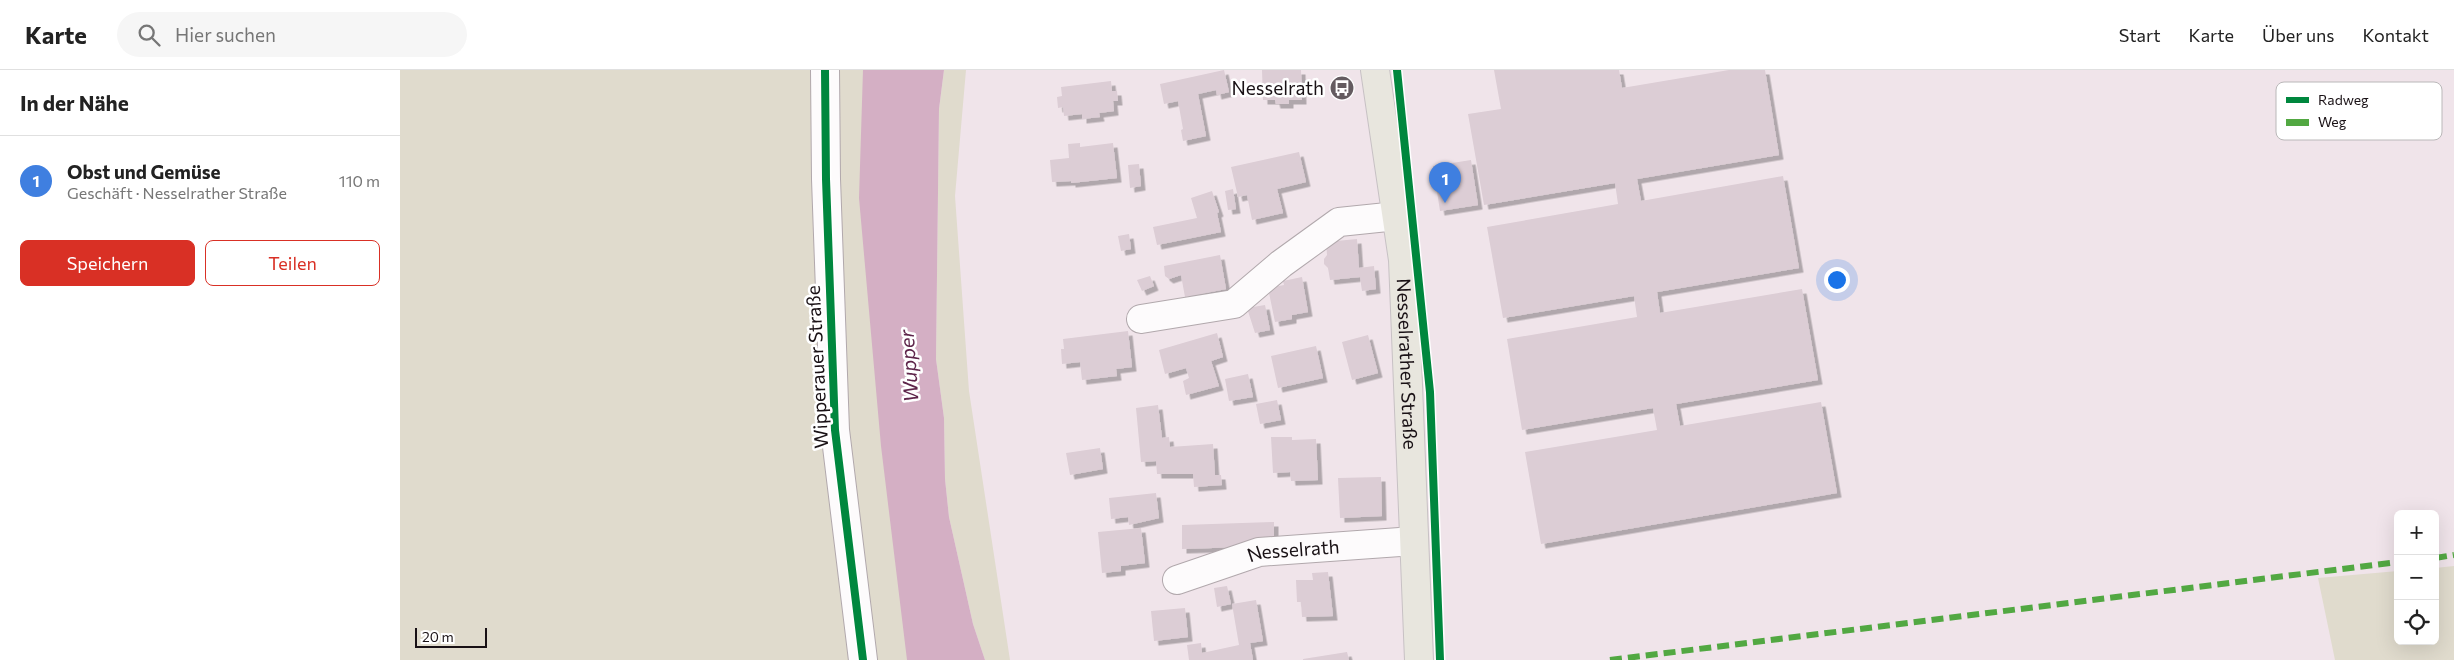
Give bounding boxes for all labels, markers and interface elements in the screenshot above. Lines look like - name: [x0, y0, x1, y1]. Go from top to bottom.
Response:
- search box: [117, 12, 467, 57]
- text: Karte: [25, 20, 87, 49]
- icon: search: [135, 21, 163, 49]
- text: Hier suchen: [175, 23, 276, 46]
- text: Start: [2119, 24, 2161, 46]
- text: Karte: [2189, 24, 2234, 46]
- text: Über uns: [2262, 24, 2335, 46]
- text: Kontakt: [2363, 24, 2429, 46]
- bus stop icon: Nesselrath: [1329, 75, 1355, 101]
- place label: Nesselrath: [1232, 76, 1324, 99]
- legend: [2276, 82, 2442, 140]
- text: In der Nähe: [20, 90, 129, 115]
- text: Radweg: [2318, 91, 2369, 108]
- text: Weg: [2318, 113, 2347, 130]
- text: Obst und Gemüse: [67, 160, 221, 183]
- pin: 1: [1429, 162, 1461, 203]
- text: 1: [32, 171, 40, 190]
- text: 110 m: [339, 171, 380, 190]
- text: Geschäft · Nesselrather Straße: [67, 183, 287, 202]
- button: Speichern: [20, 240, 195, 286]
- button: Teilen: [205, 240, 380, 286]
- your location: [1824, 267, 1850, 293]
- street label: Nesselrather Straße: [1393, 278, 1423, 450]
- street label: Wipperauer Straße: [801, 285, 832, 449]
- water label: Wupper: [893, 328, 923, 403]
- map controls: [2394, 510, 2439, 645]
- button: +: [2394, 510, 2439, 555]
- street label: Nesselrath: [1244, 534, 1340, 566]
- button: −: [2394, 555, 2439, 600]
- button: locate: [2394, 600, 2439, 645]
- scale bar: [415, 625, 488, 648]
- text: 20 m: [422, 628, 454, 645]

